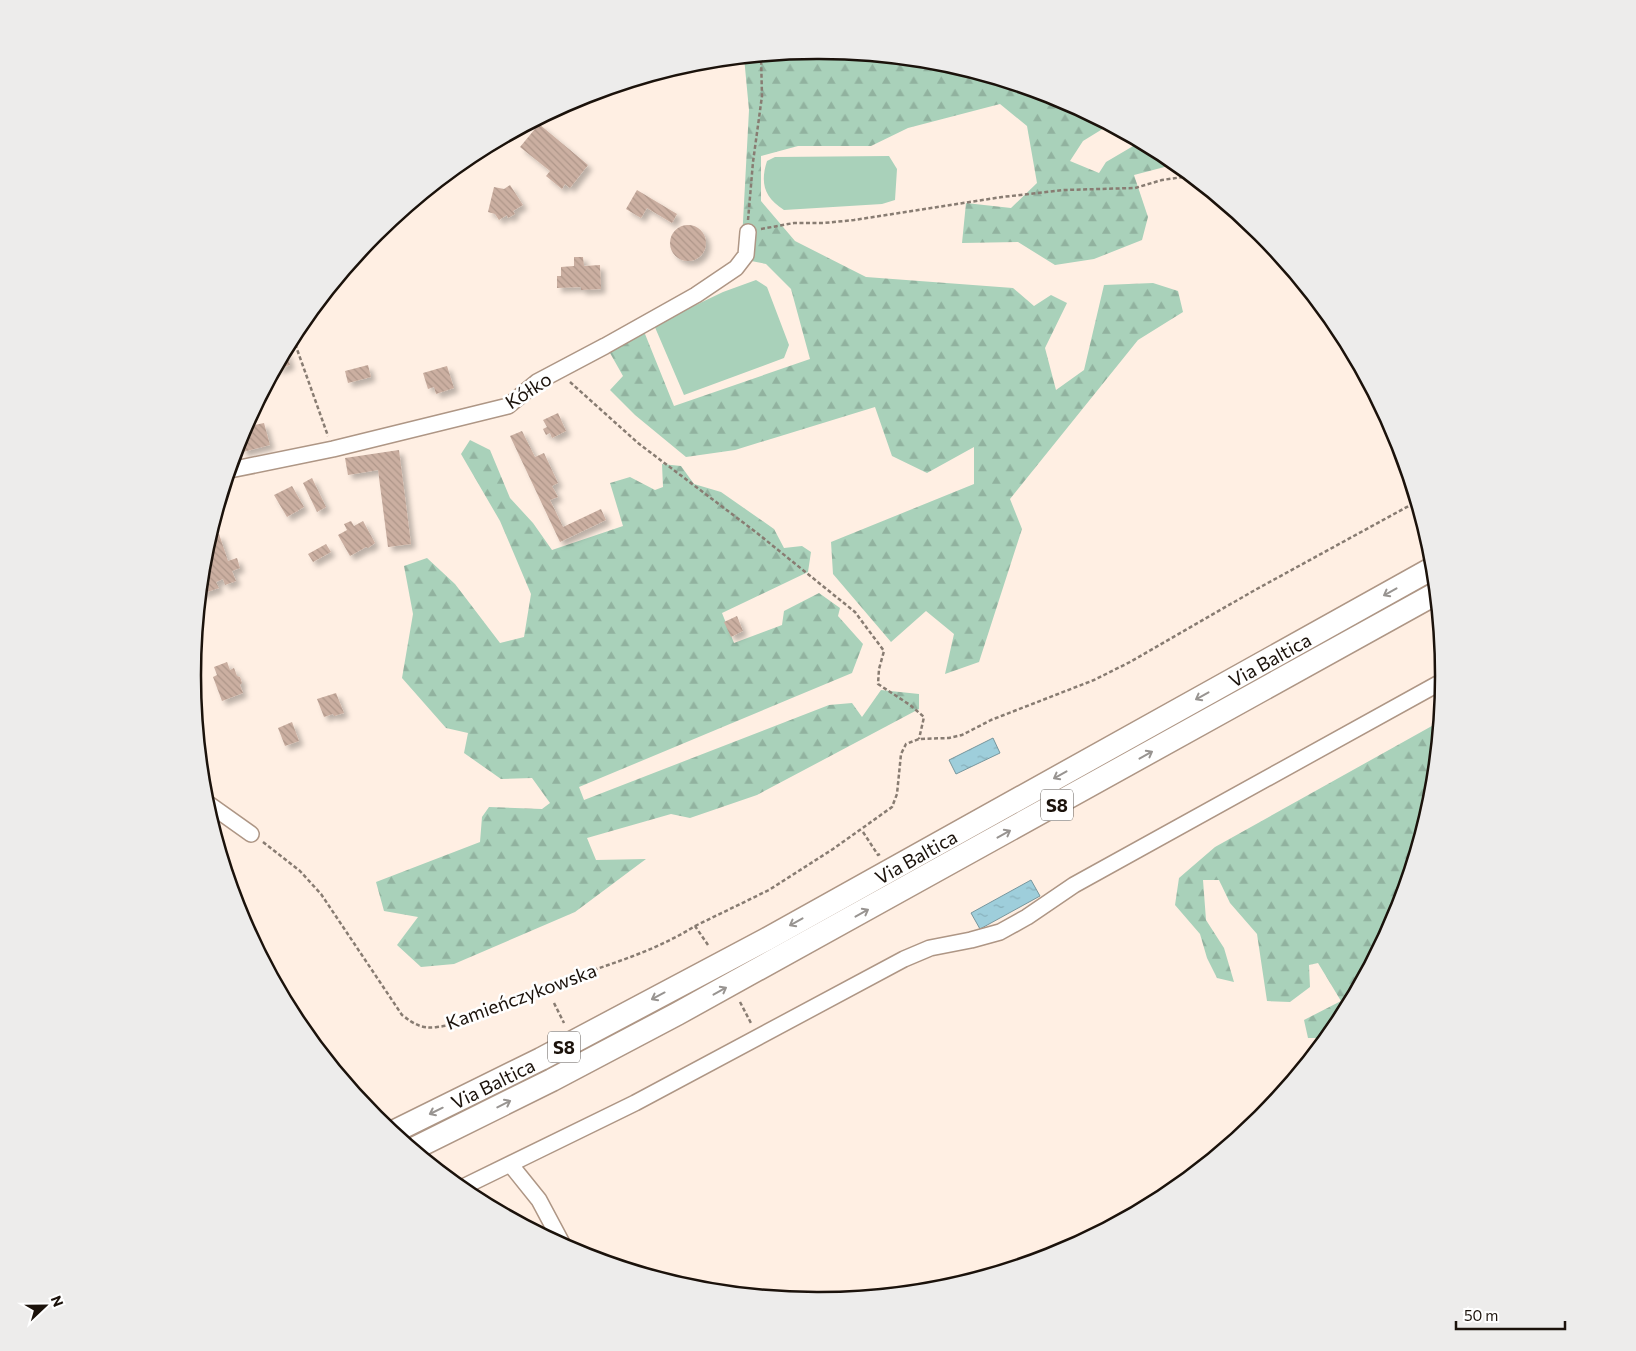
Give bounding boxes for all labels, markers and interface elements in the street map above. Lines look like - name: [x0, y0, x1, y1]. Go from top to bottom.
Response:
- street label: Kółko: [501, 367, 555, 413]
- one-way arrow: [1383, 587, 1398, 597]
- street label: Via Baltica: [1224, 627, 1315, 691]
- one-way arrow: [1196, 692, 1210, 702]
- one-way arrow: [1139, 750, 1154, 760]
- one-way arrow: [1054, 771, 1068, 781]
- road number: S8: [1041, 790, 1073, 820]
- street label: Via Baltica: [870, 824, 961, 888]
- one-way arrow: [997, 828, 1011, 838]
- one-way arrow: [855, 907, 869, 917]
- one-way arrow: [789, 918, 804, 928]
- street label: Kamieńczykowska: [443, 958, 599, 1034]
- one-way arrow: [712, 986, 727, 995]
- one-way arrow: [651, 992, 666, 1001]
- road number: S8: [548, 1032, 580, 1062]
- street label: Via Baltica: [447, 1053, 538, 1113]
- one-way arrow: [497, 1099, 512, 1109]
- one-way arrow: [429, 1107, 444, 1116]
- north arrow: [20, 1281, 70, 1331]
- text: N: [48, 1293, 67, 1309]
- scale bar: [1456, 1298, 1565, 1330]
- text: 50 m: [1464, 1306, 1498, 1324]

